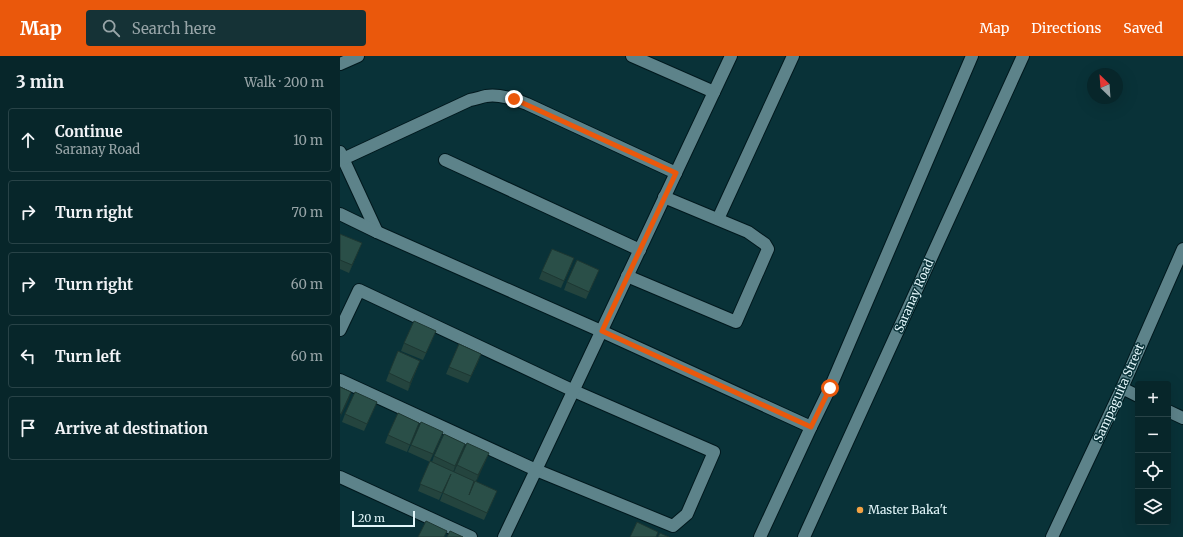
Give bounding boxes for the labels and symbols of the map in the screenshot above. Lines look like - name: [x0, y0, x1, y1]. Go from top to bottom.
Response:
- north arrow: [1087, 68, 1123, 104]
- route end: [505, 90, 523, 108]
- street label: Saranay Road: [891, 257, 936, 335]
- street label: Sampaguita Street: [1090, 341, 1147, 444]
- route start: [821, 379, 839, 397]
- place label: Master Baka't: [868, 502, 948, 517]
- marker: Master Baka't: [855, 505, 865, 515]
- scale bar: [352, 509, 415, 528]

